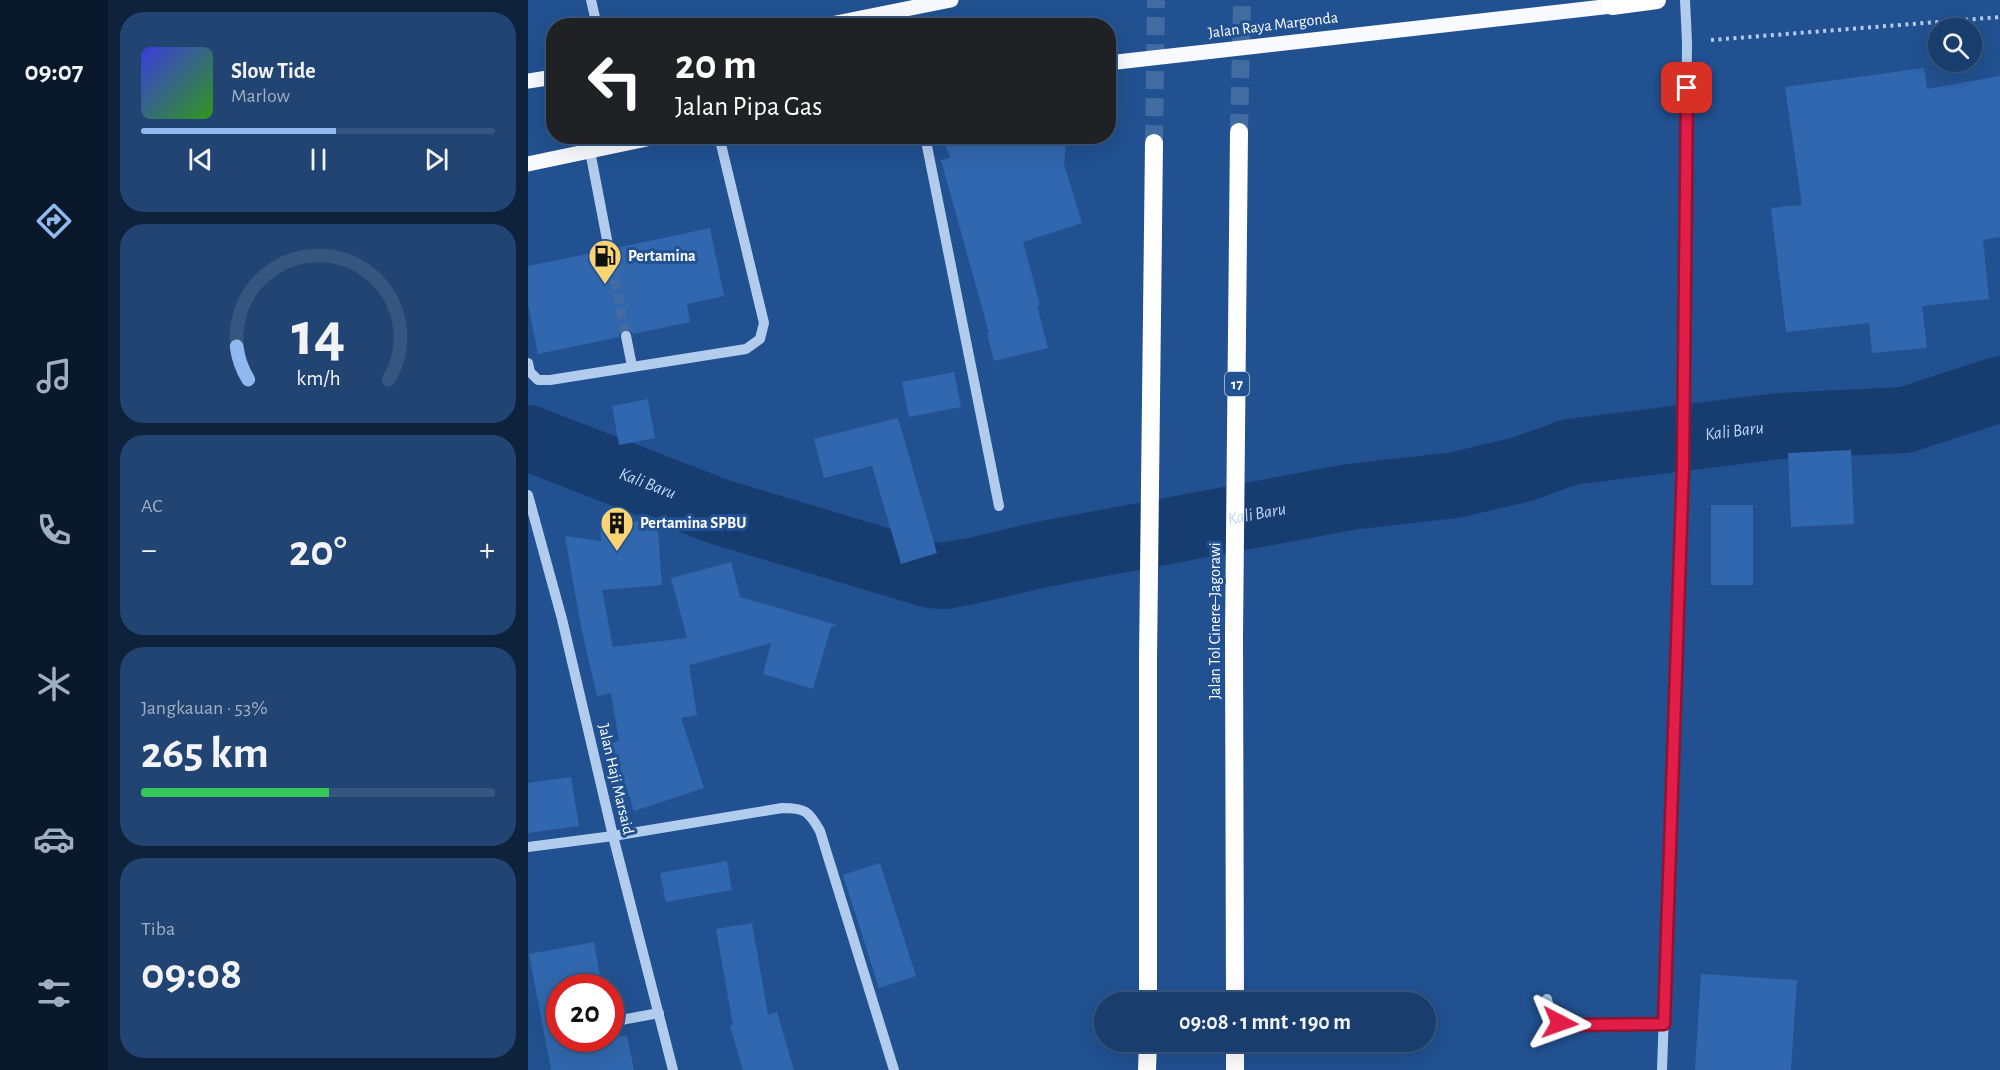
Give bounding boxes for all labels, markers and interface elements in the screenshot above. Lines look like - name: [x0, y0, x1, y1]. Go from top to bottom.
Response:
- street label: Jalan Raya Margonda: [1207, 9, 1339, 42]
- map controls: [1928, 18, 1982, 72]
- button: search: [1928, 18, 1982, 72]
- icon: left: [576, 42, 654, 120]
- text: 20 m: [675, 44, 757, 86]
- text: 09:07: [24, 58, 84, 85]
- text: Slow Tide: [231, 60, 316, 82]
- pin: [1661, 62, 1712, 113]
- icon: arrive: [1670, 71, 1703, 104]
- text: Marlow: [231, 86, 290, 106]
- text: Jalan Pipa Gas: [675, 93, 822, 120]
- icon: previous: [184, 143, 217, 176]
- icon: pause: [302, 143, 335, 176]
- icon: next: [420, 143, 453, 176]
- icon: directions: [33, 200, 75, 242]
- fuel station icon: Pertamina: [587, 238, 623, 285]
- place label: Pertamina: [628, 248, 696, 264]
- text: 14: [291, 305, 345, 367]
- icon: music: [33, 355, 75, 397]
- text: km/h: [296, 369, 340, 390]
- road number: 17: [1225, 372, 1249, 396]
- water label: Kali Baru: [1704, 419, 1765, 444]
- water label: Kali Baru: [617, 465, 678, 503]
- text: AC: [141, 496, 163, 516]
- water label: Kali Baru: [1226, 500, 1288, 529]
- building icon: Pertamina SPBU: [599, 505, 635, 552]
- icon: phone: [33, 509, 75, 551]
- place label: Pertamina SPBU: [640, 515, 747, 531]
- text: 20°: [289, 529, 347, 574]
- text: −: [141, 534, 157, 567]
- text: +: [479, 534, 495, 567]
- street label: Jalan Tol Cinere–Jagorawi: [1207, 542, 1223, 700]
- icon: climate: [33, 663, 75, 705]
- text: Jangkauan · 53%: [141, 698, 268, 718]
- street label: Jalan Haji Marsaid: [594, 722, 637, 836]
- text: 265 km: [141, 731, 269, 776]
- icon: car: [33, 818, 75, 860]
- text: Tiba: [141, 919, 175, 939]
- text: 09:08: [141, 952, 242, 997]
- icon: filters: [33, 972, 75, 1014]
- speed limit sign: 20: [546, 974, 624, 1052]
- position arrow: [1528, 991, 1592, 1055]
- text: 09:08 · 1 mnt · 190 m: [1179, 1011, 1351, 1033]

